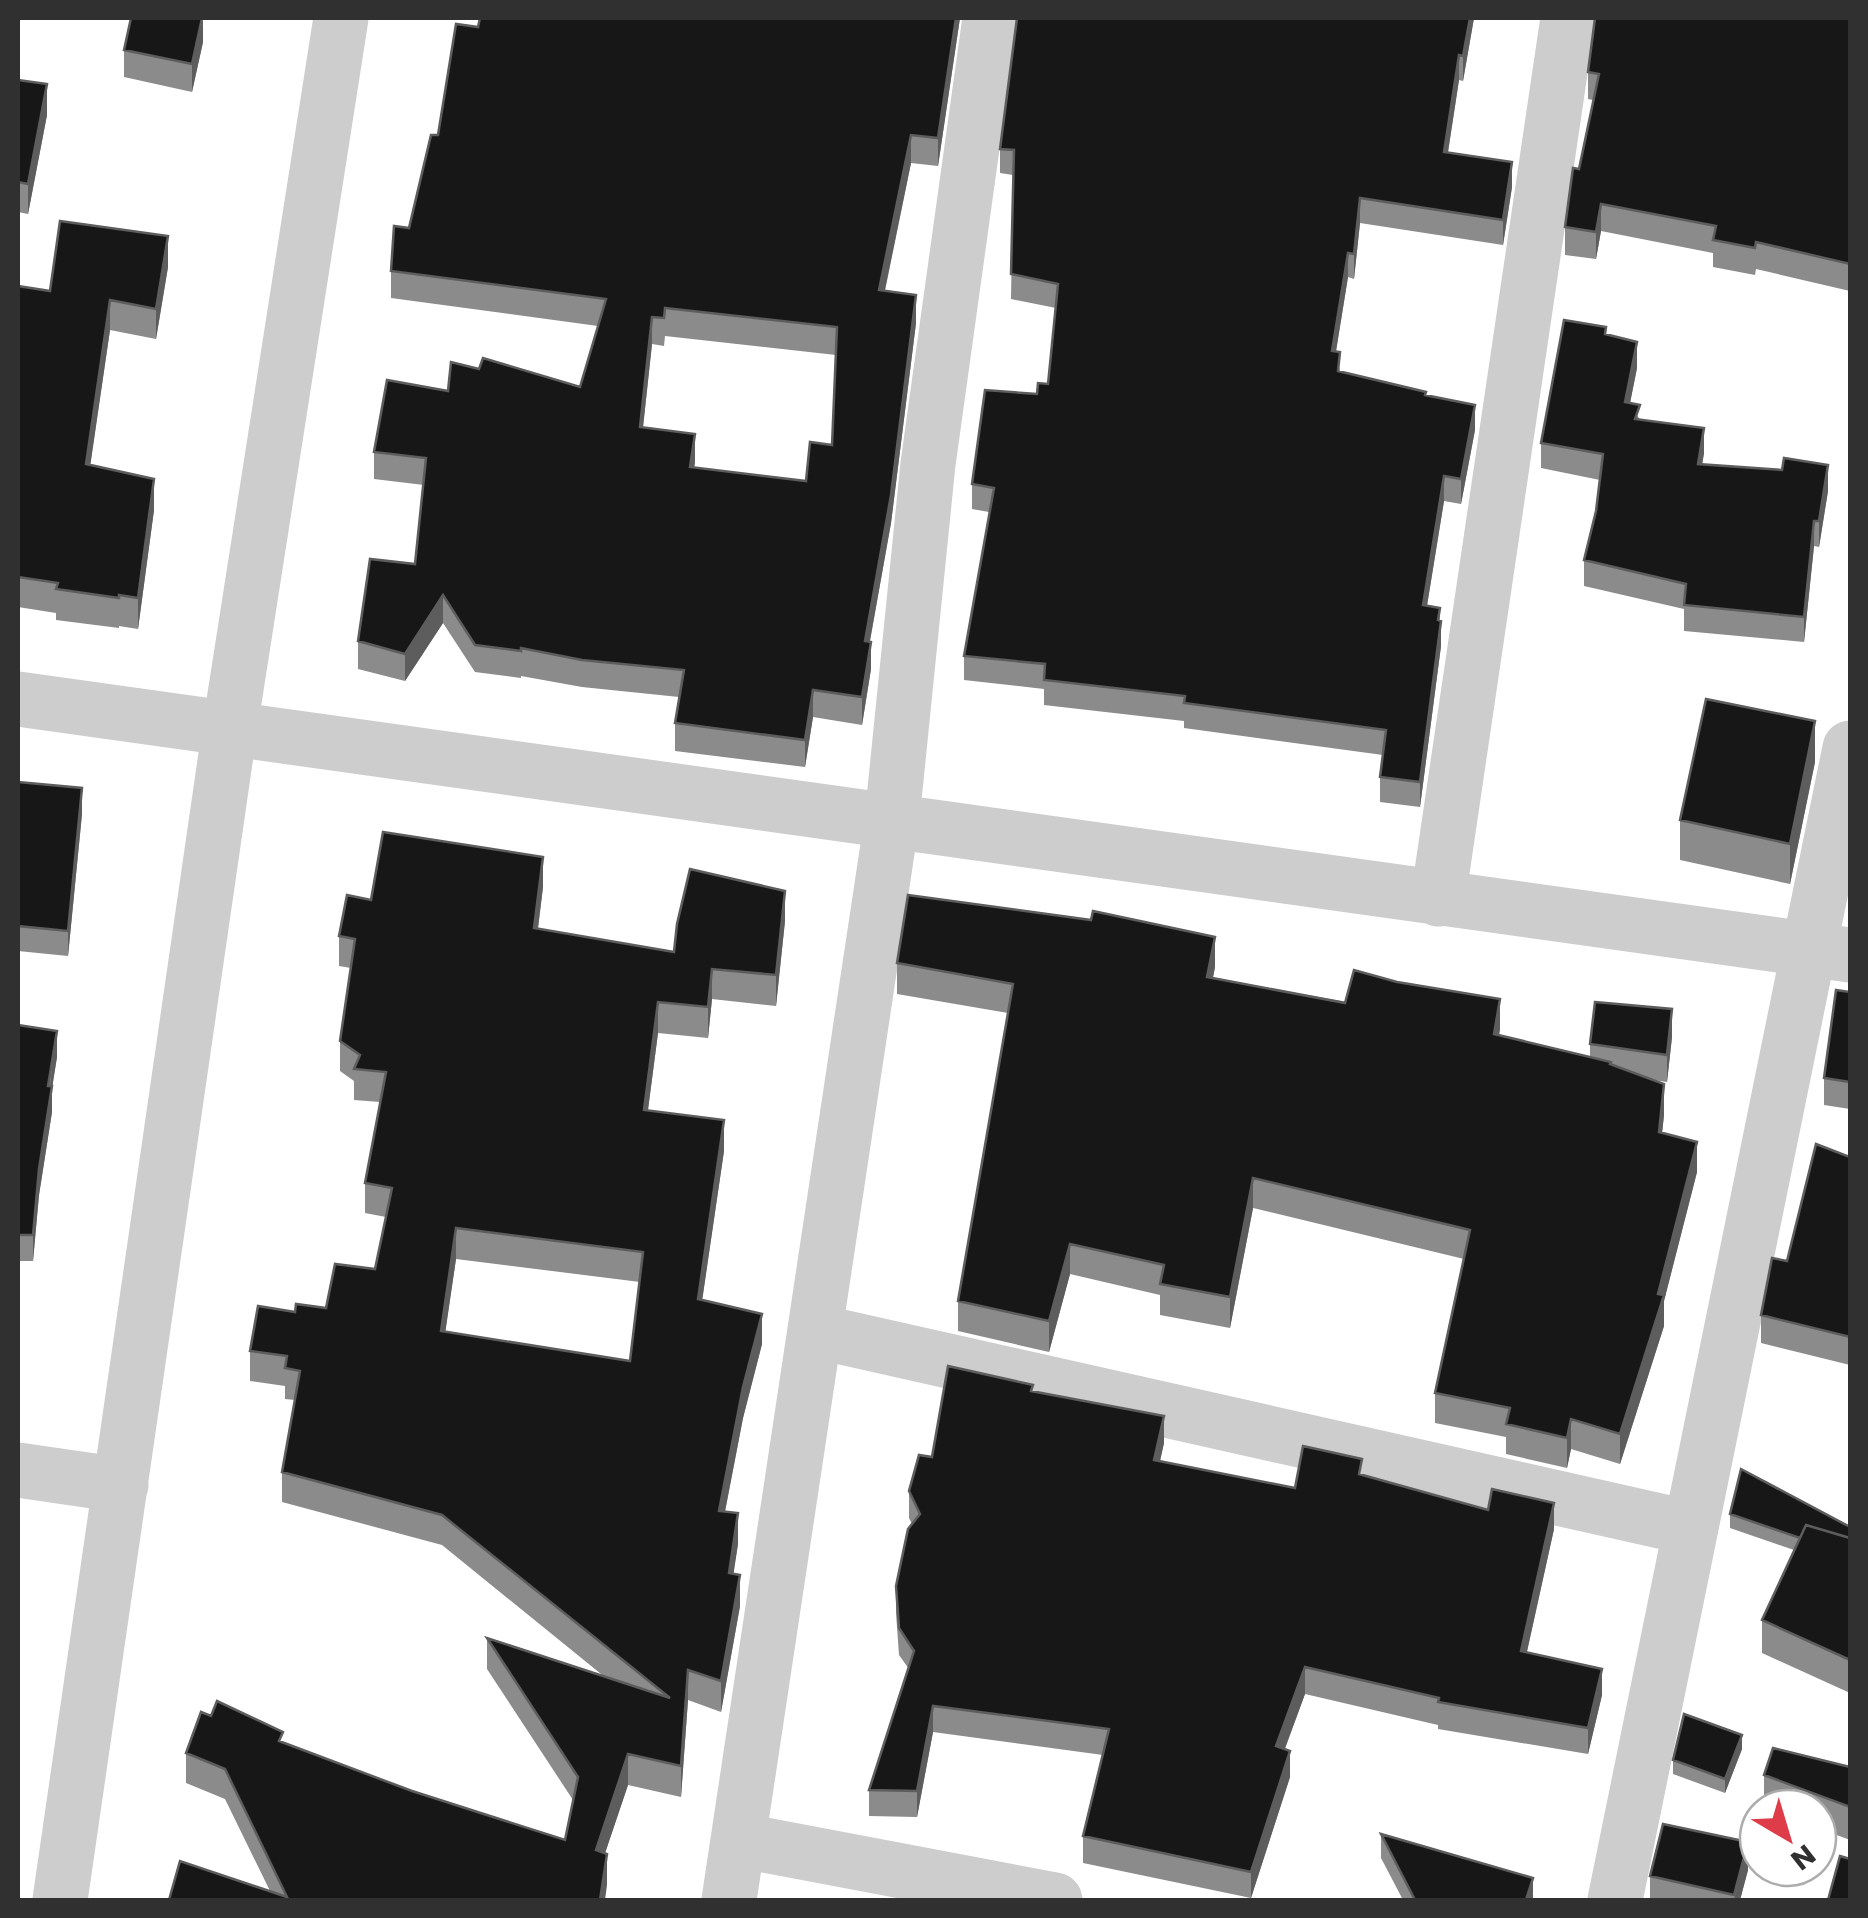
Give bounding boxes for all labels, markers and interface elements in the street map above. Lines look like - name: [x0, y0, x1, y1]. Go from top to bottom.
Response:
- north arrow: [1738, 1788, 1838, 1888]
- text: N: [1783, 1835, 1823, 1879]

